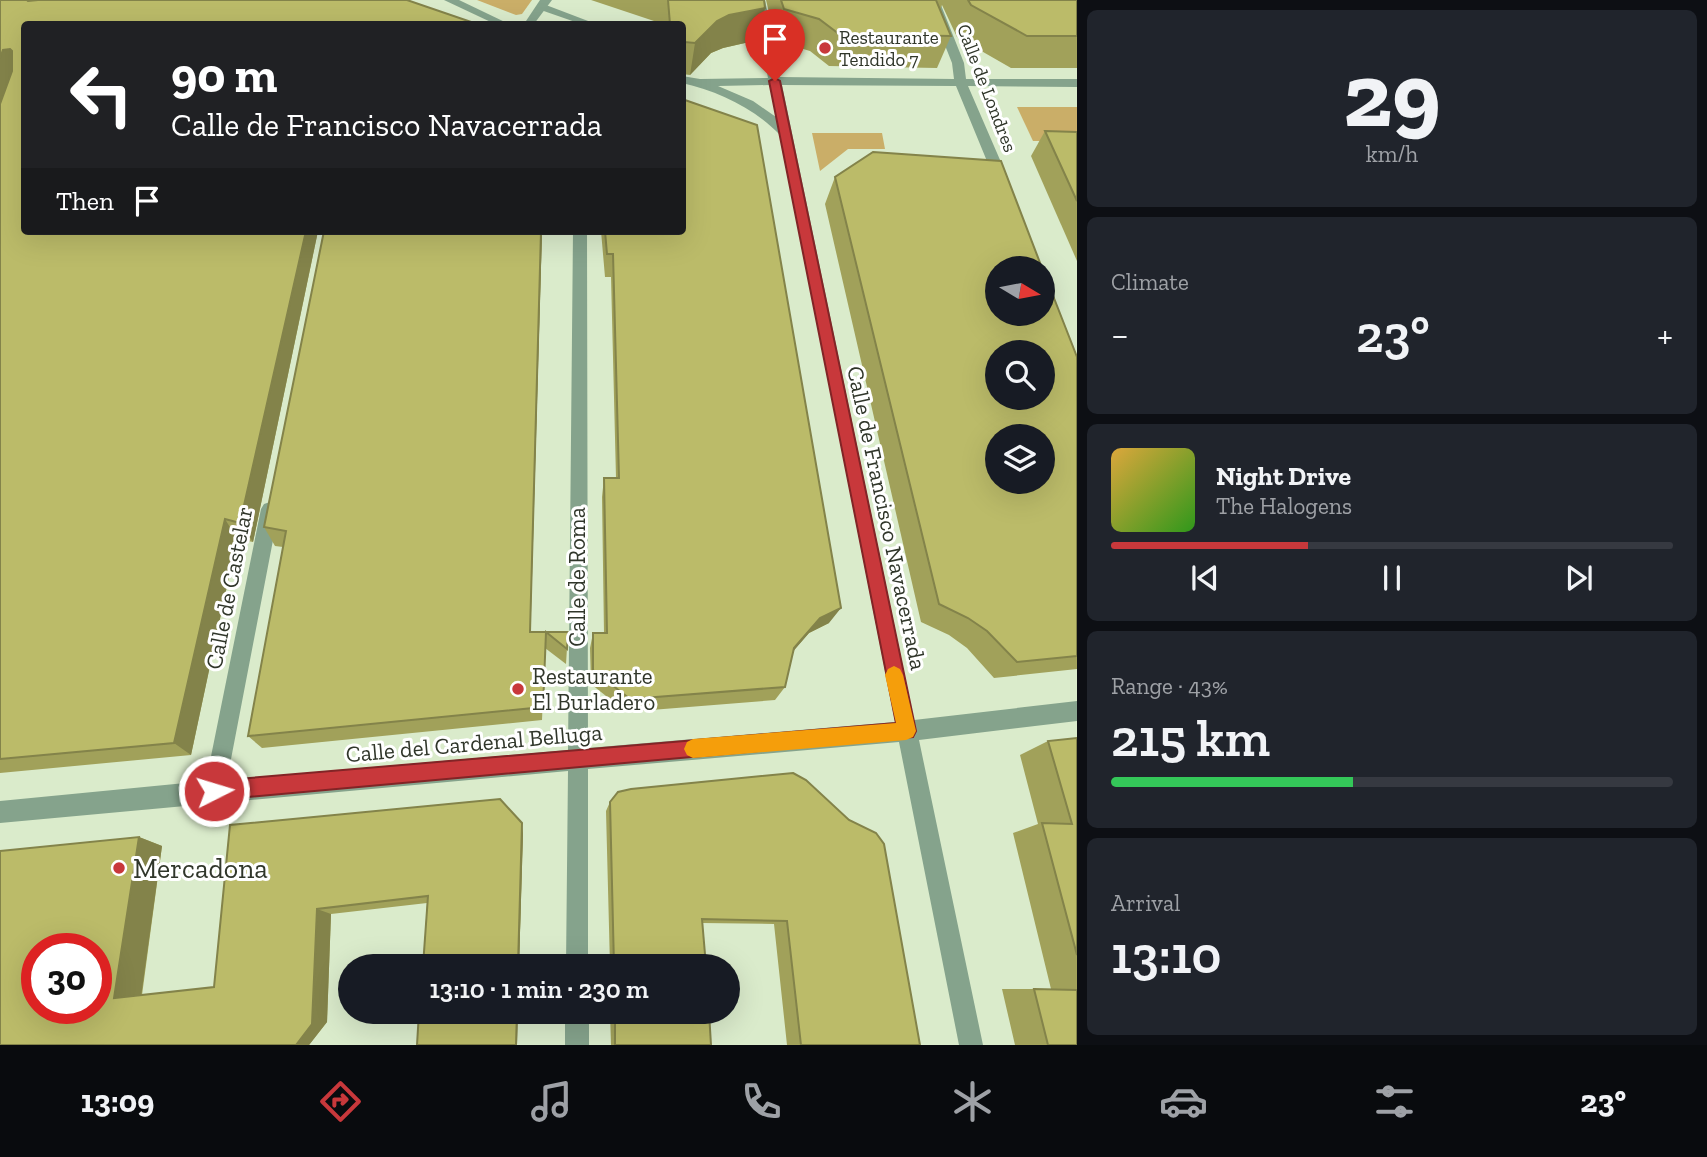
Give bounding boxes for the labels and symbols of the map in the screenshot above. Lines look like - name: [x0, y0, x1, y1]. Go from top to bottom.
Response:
- pin: [745, 9, 805, 81]
- street label: Calle de Londres: [952, 21, 1022, 155]
- place label: Restaurante Tendido 7: [839, 26, 939, 71]
- marker: Restaurante Tendido 7: [817, 40, 833, 56]
- north arrow: [985, 256, 1055, 326]
- street label: Calle de Francisco Navacerrada: [841, 364, 933, 672]
- street label: Calle de Castelar: [199, 504, 259, 672]
- street label: Calle de Roma: [563, 507, 591, 647]
- place label: Restaurante El Burladero: [532, 662, 655, 716]
- marker: Restaurante El Burladero: [510, 681, 526, 697]
- street label: Calle del Cardenal Belluga: [345, 718, 603, 768]
- position arrow: [177, 754, 251, 828]
- place label: Mercadona: [133, 852, 268, 885]
- marker: Mercadona: [111, 860, 127, 876]
- speed limit sign: 30: [21, 933, 112, 1024]

